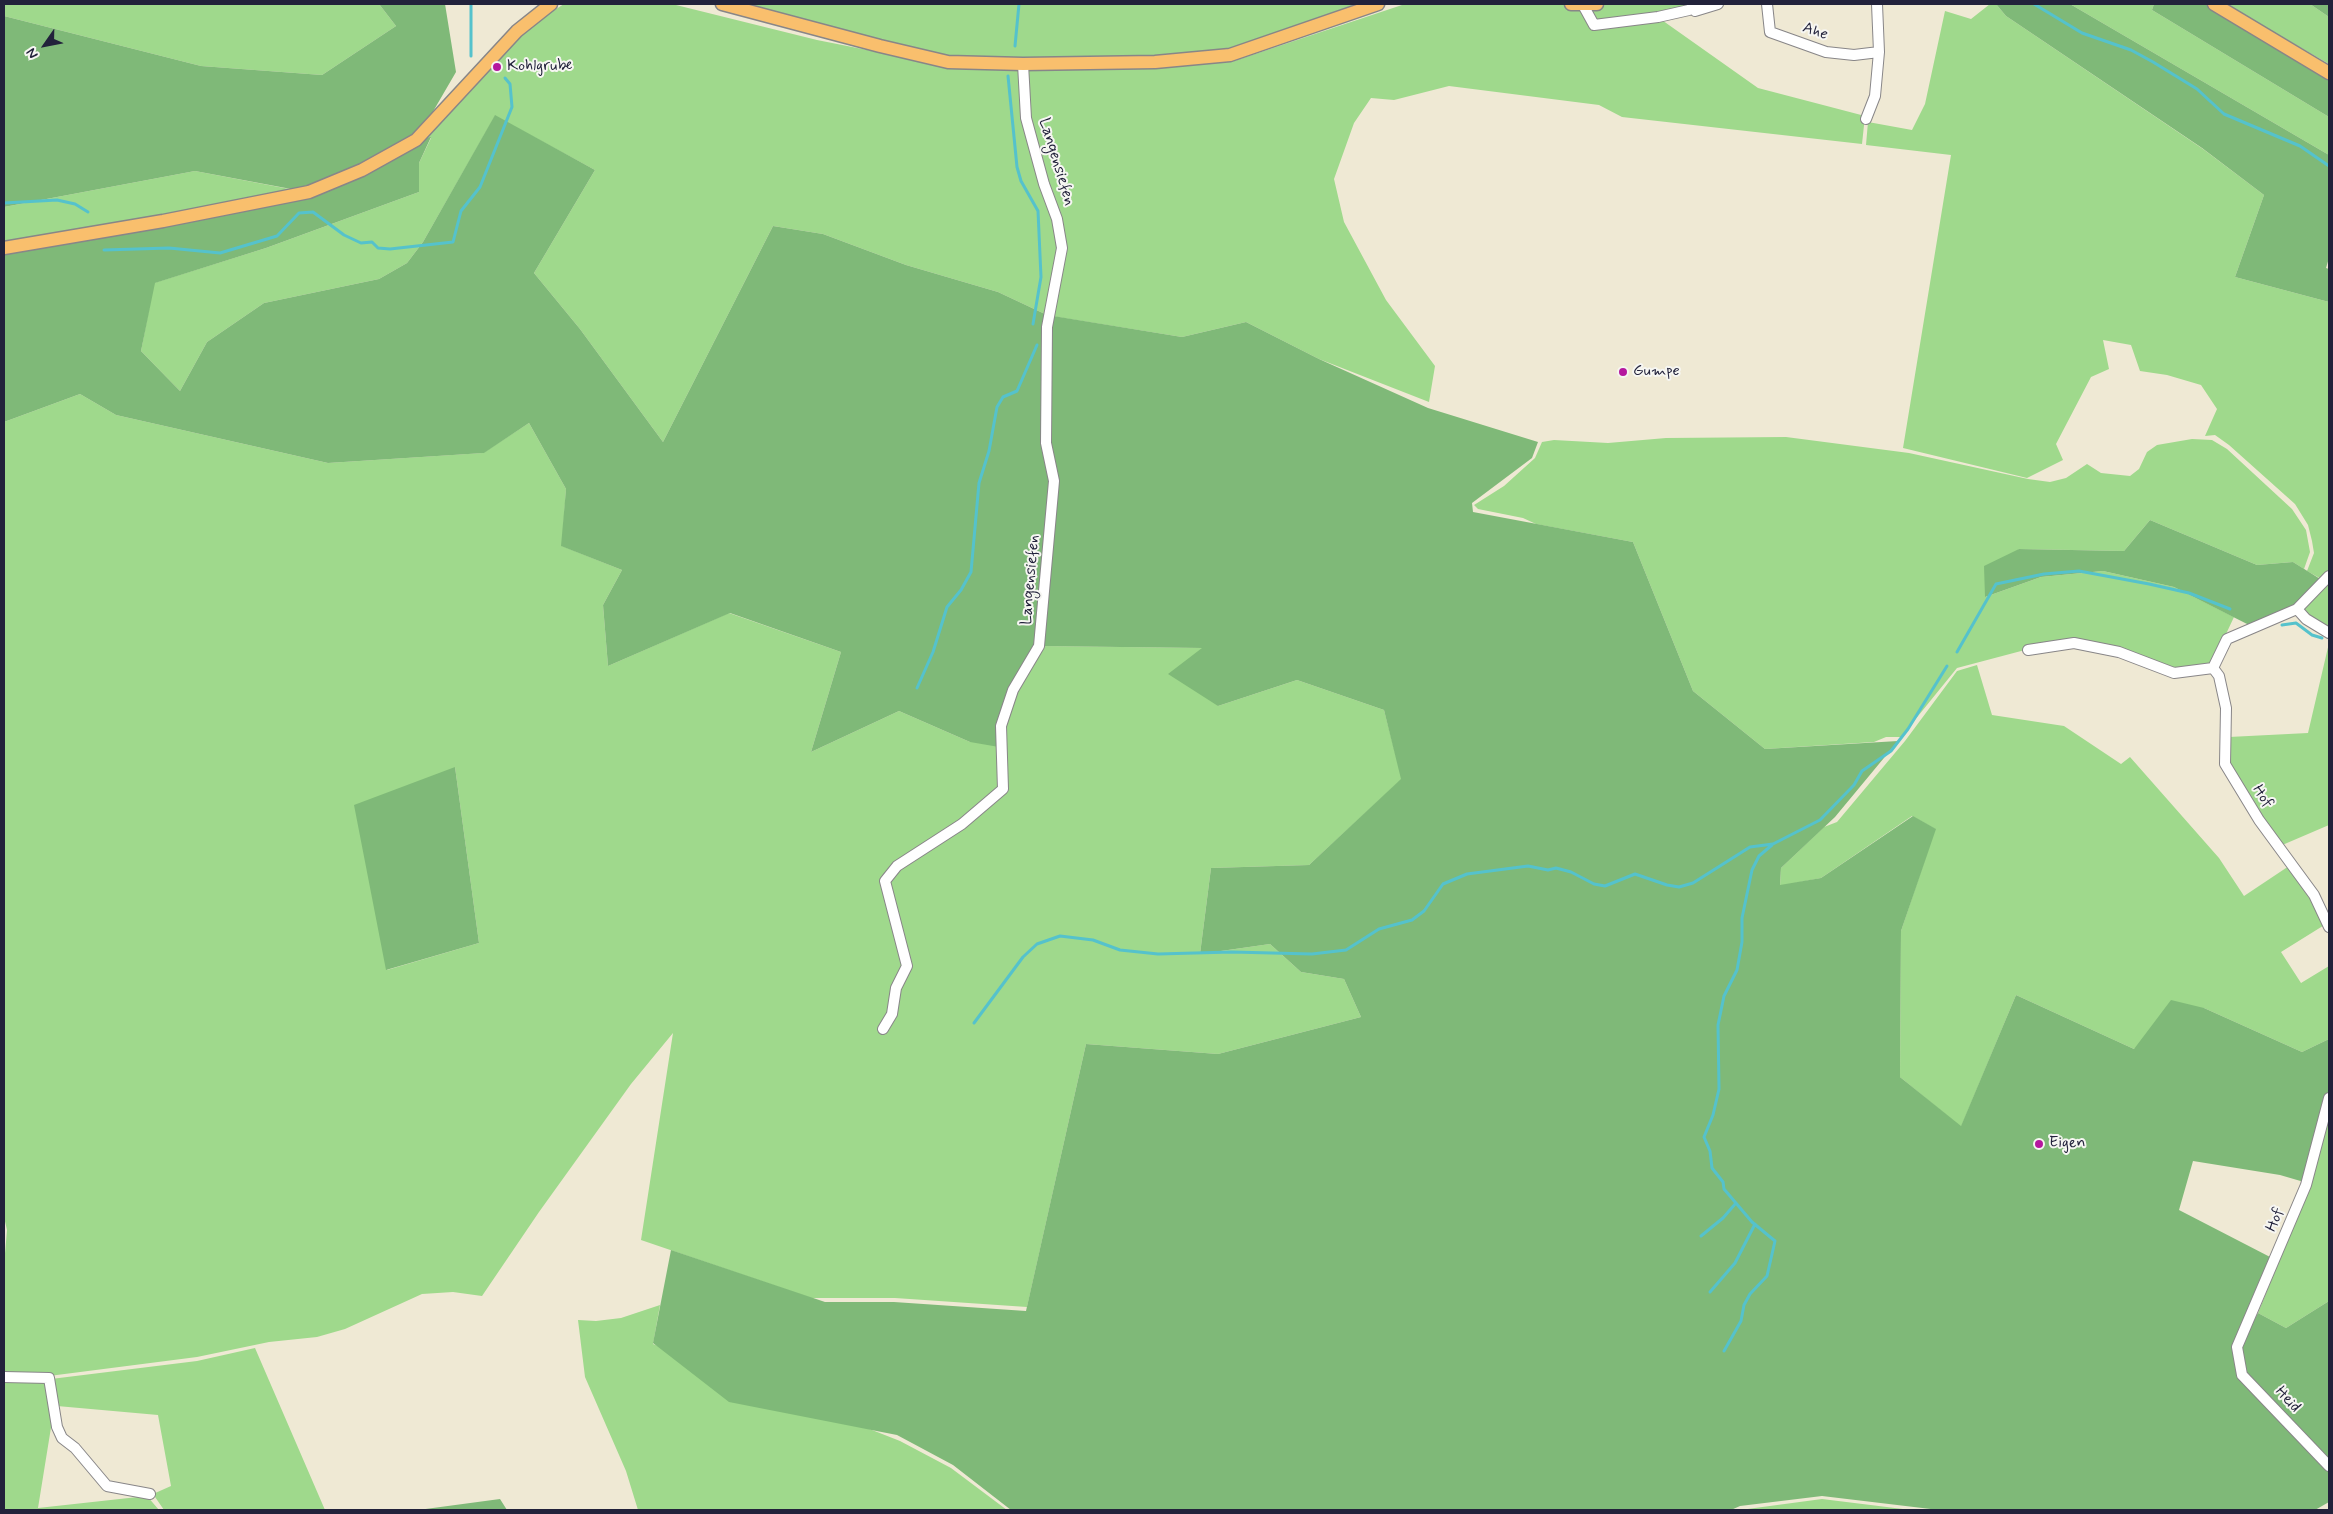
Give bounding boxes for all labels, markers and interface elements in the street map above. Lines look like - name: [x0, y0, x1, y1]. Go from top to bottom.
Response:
- street label: Ahe: [1800, 19, 1830, 45]
- north arrow: [20, 20, 70, 70]
- text: N: [22, 44, 43, 62]
- place label: Kohlgrube: [507, 57, 573, 77]
- marker: Kohlgrube: [491, 61, 503, 73]
- street label: Langensiefen: [1034, 116, 1078, 208]
- place label: Gumpe: [1633, 362, 1680, 382]
- marker: Gumpe: [1617, 366, 1629, 378]
- street label: Langensiefen: [1018, 534, 1044, 626]
- street label: Hof: [2247, 782, 2277, 812]
- place label: Eigen: [2049, 1134, 2086, 1154]
- marker: Eigen: [2033, 1138, 2045, 1150]
- street label: Hof: [2263, 1205, 2289, 1235]
- street label: Heid: [2270, 1383, 2304, 1417]

